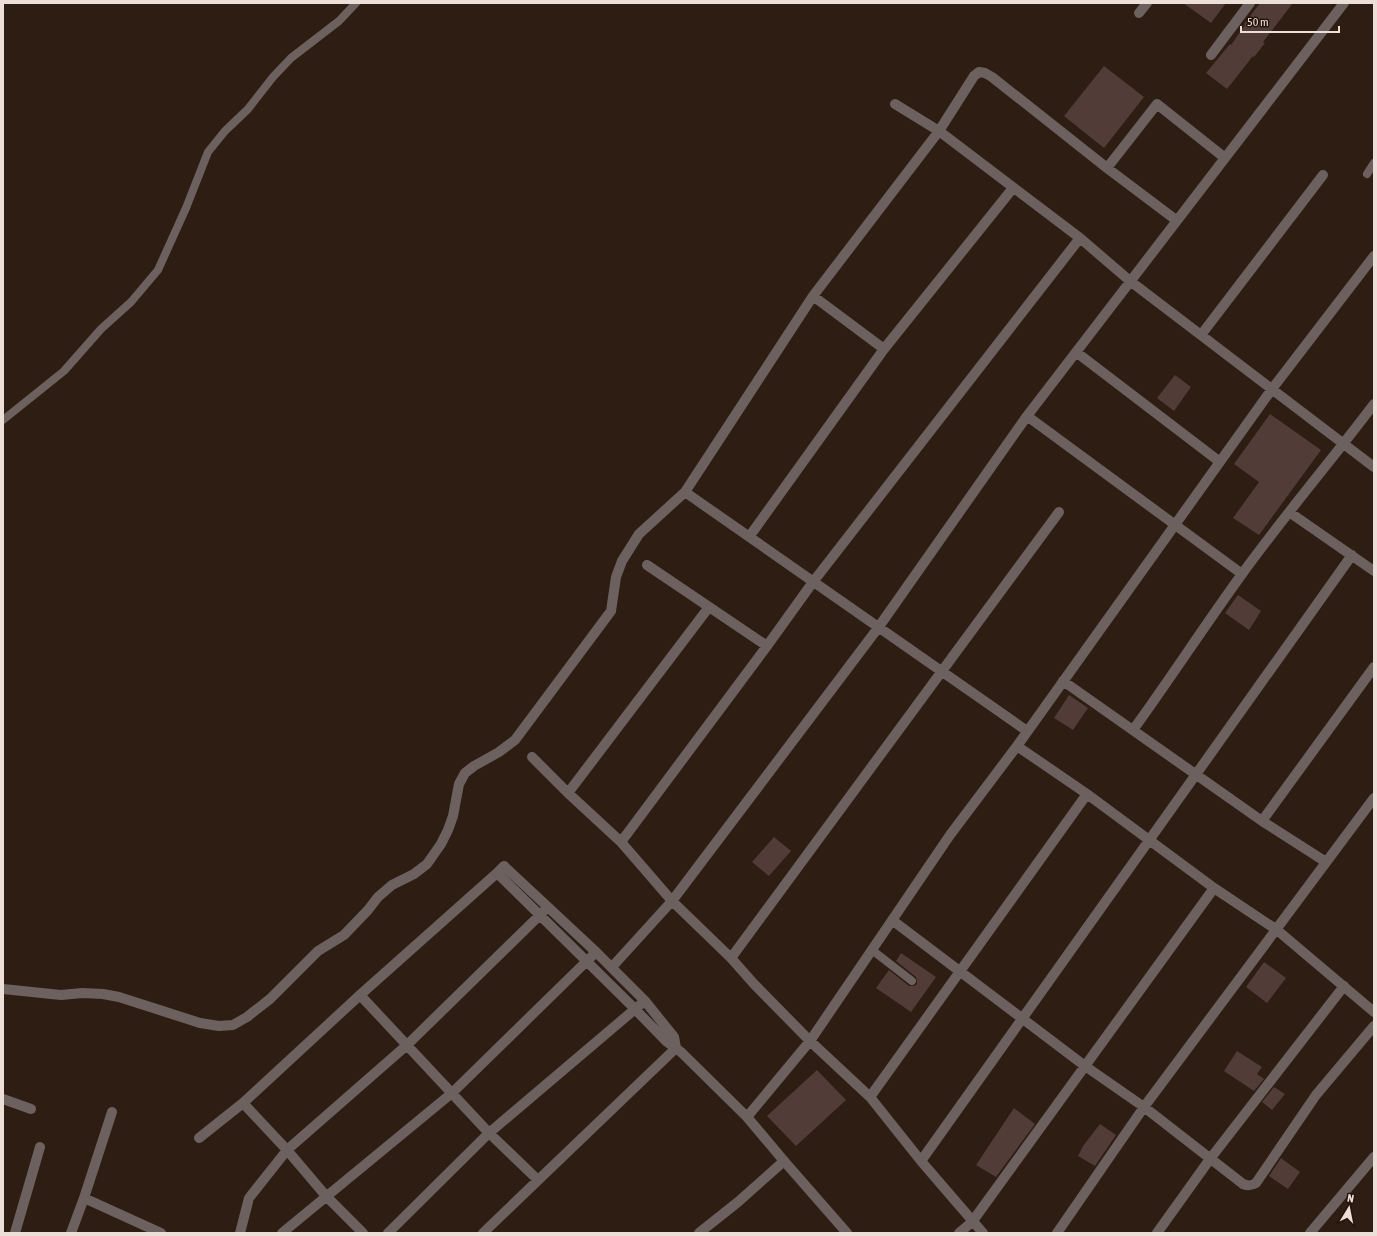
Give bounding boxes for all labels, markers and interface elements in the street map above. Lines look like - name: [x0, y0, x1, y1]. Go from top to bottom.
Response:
- scale bar: [1241, 8, 1339, 34]
- text: 50 m: [1247, 15, 1269, 29]
- north arrow: [1329, 1188, 1369, 1228]
- text: N: [1346, 1192, 1355, 1205]

